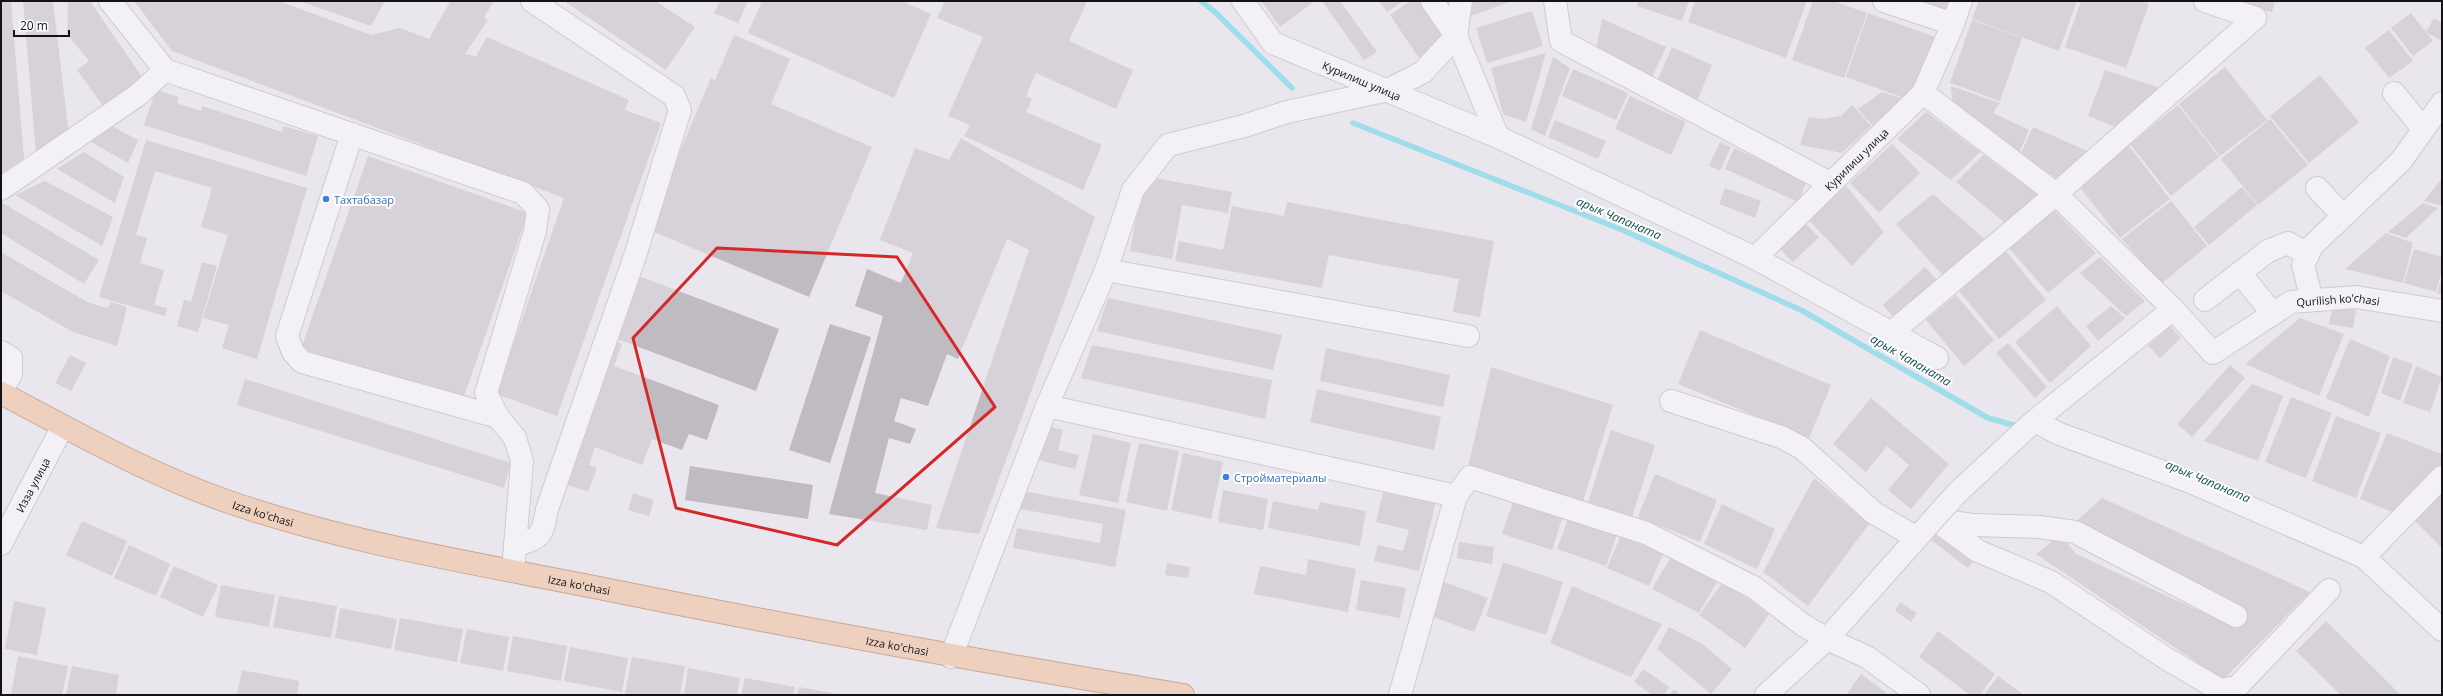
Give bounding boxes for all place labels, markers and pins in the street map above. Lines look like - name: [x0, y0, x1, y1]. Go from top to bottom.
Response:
- place label: Тахтабазар: [334, 192, 394, 207]
- marker: Тахтабазар: [321, 194, 331, 204]
- place label: Стройматериалы: [1234, 470, 1327, 485]
- marker: Стройматериалы: [1221, 472, 1231, 482]

